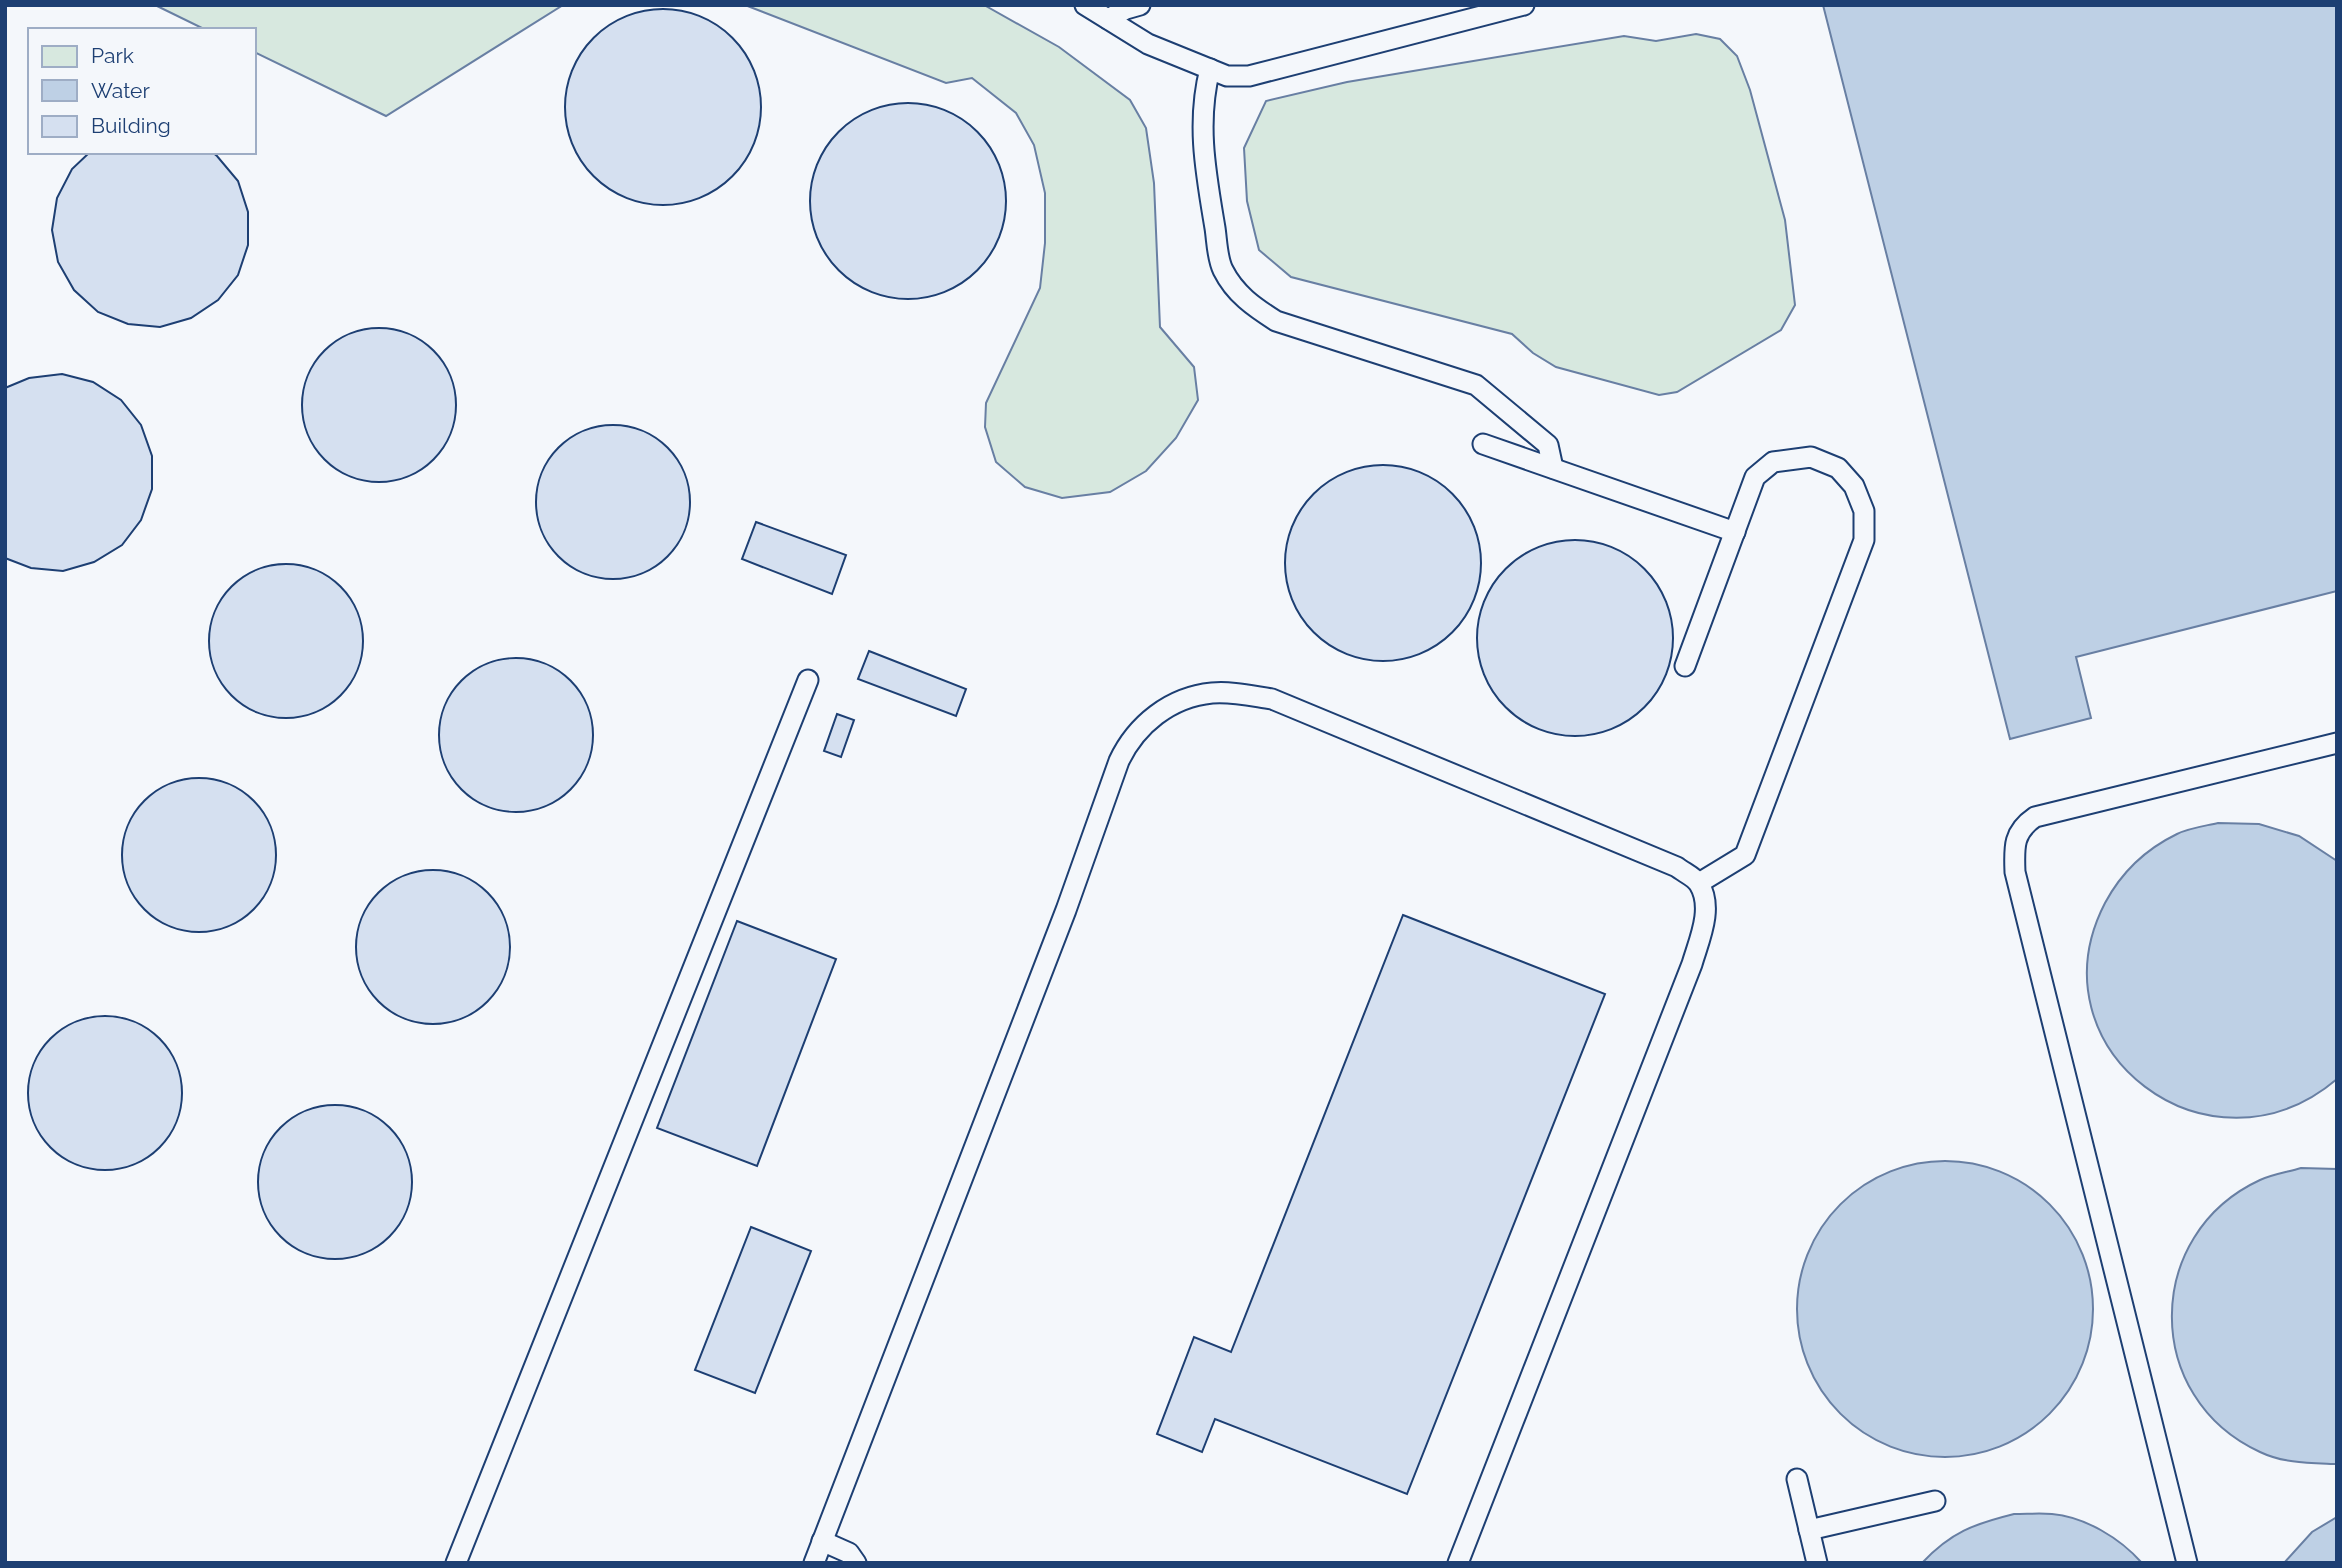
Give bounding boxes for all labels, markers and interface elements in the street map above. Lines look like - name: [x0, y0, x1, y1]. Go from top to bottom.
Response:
- legend: [28, 28, 256, 154]
- text: Park: [91, 43, 134, 68]
- text: Water: [91, 78, 150, 103]
- text: Building: [91, 113, 171, 138]

